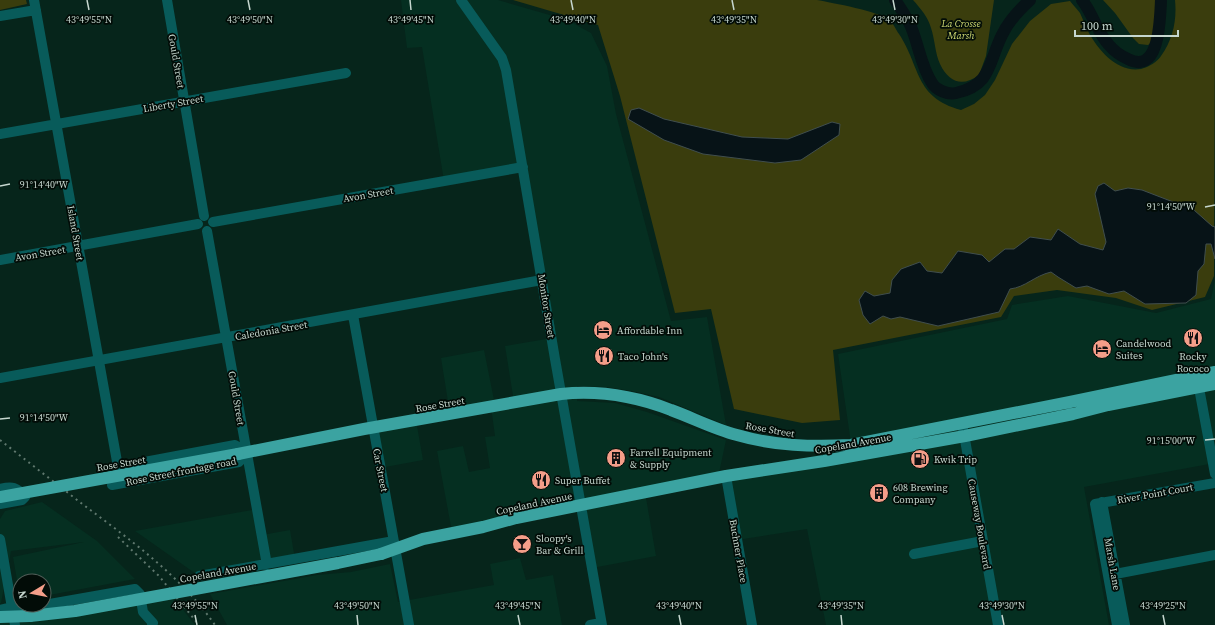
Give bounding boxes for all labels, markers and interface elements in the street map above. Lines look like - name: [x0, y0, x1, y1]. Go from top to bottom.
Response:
- scale bar: [1075, 12, 1178, 38]
- text: 43°49'55"N: [66, 13, 112, 26]
- text: 43°49'50"N: [227, 13, 273, 26]
- text: 43°49'45"N: [388, 13, 434, 26]
- text: 43°49'40"N: [550, 13, 596, 26]
- text: 43°49'35"N: [711, 13, 757, 26]
- text: 43°49'30"N: [872, 13, 918, 26]
- park label: La Crosse Marsh: [940, 17, 981, 42]
- text: 100 m: [1081, 18, 1113, 34]
- street label: Gould Street: [165, 33, 188, 90]
- street label: Liberty Street: [142, 92, 205, 115]
- text: 91°14'40"W: [20, 178, 69, 191]
- street label: Avon Street: [342, 184, 395, 205]
- text: 91°14'50"W: [1147, 200, 1196, 213]
- street label: Island Street: [64, 205, 87, 262]
- street label: Avon Street: [14, 243, 67, 264]
- street label: Monitor Street: [535, 273, 558, 340]
- street label: Caledonia Street: [234, 318, 309, 343]
- hotel icon: Affordable Inn: [592, 319, 614, 341]
- place label: Affordable Inn: [617, 324, 682, 337]
- restaurant icon: Rocky Rococo: [1182, 327, 1204, 349]
- place label: Candelwood Suites: [1116, 337, 1171, 362]
- hotel icon: Candelwood Suites: [1091, 338, 1113, 360]
- restaurant icon: Taco John's: [593, 345, 615, 367]
- place label: Taco John's: [618, 350, 668, 363]
- place label: Rocky Rococo: [1177, 350, 1210, 375]
- street label: Gould Street: [225, 370, 248, 427]
- street label: Rose Street: [415, 394, 466, 415]
- text: 91°14'50"W: [20, 411, 69, 424]
- street label: Rose Street: [744, 419, 796, 440]
- street label: Copeland Avenue: [814, 430, 892, 457]
- text: 91°15'00"W: [1147, 434, 1196, 447]
- place label: Farrell Equipment & Supply: [630, 446, 712, 471]
- street label: Car Street: [370, 447, 391, 494]
- building icon: Farrell Equipment & Supply: [605, 447, 627, 469]
- fuel station icon: Kwik Trip: [909, 448, 931, 470]
- street label: Rose Street: [96, 453, 147, 474]
- place label: Kwik Trip: [934, 453, 977, 466]
- street label: Rose Street frontage road: [125, 454, 238, 489]
- restaurant icon: Super Buffet: [530, 469, 552, 491]
- place label: Super Buffet: [555, 474, 611, 487]
- street label: Causeway Boulevard: [965, 478, 994, 571]
- street label: River Point Court: [1116, 480, 1195, 507]
- place label: 608 Brewing Company: [893, 481, 948, 506]
- building icon: 608 Brewing Company: [868, 482, 890, 504]
- street label: Copeland Avenue: [495, 489, 573, 518]
- street label: Buchner Place: [727, 518, 750, 584]
- place label: Sloopy's Bar & Grill: [536, 532, 583, 557]
- bar icon: Sloopy's Bar & Grill: [511, 533, 533, 555]
- street label: Marsh Lane: [1102, 537, 1123, 591]
- street label: Copeland Avenue: [179, 559, 257, 586]
- north arrow: [12, 573, 52, 613]
- text: N: [15, 589, 31, 600]
- text: 43°49'55"N: [172, 599, 218, 612]
- text: 43°49'50"N: [334, 599, 380, 612]
- text: 43°49'45"N: [495, 599, 541, 612]
- text: 43°49'40"N: [656, 599, 702, 612]
- text: 43°49'35"N: [818, 599, 864, 612]
- text: 43°49'30"N: [979, 599, 1025, 612]
- text: 43°49'25"N: [1140, 599, 1186, 612]

